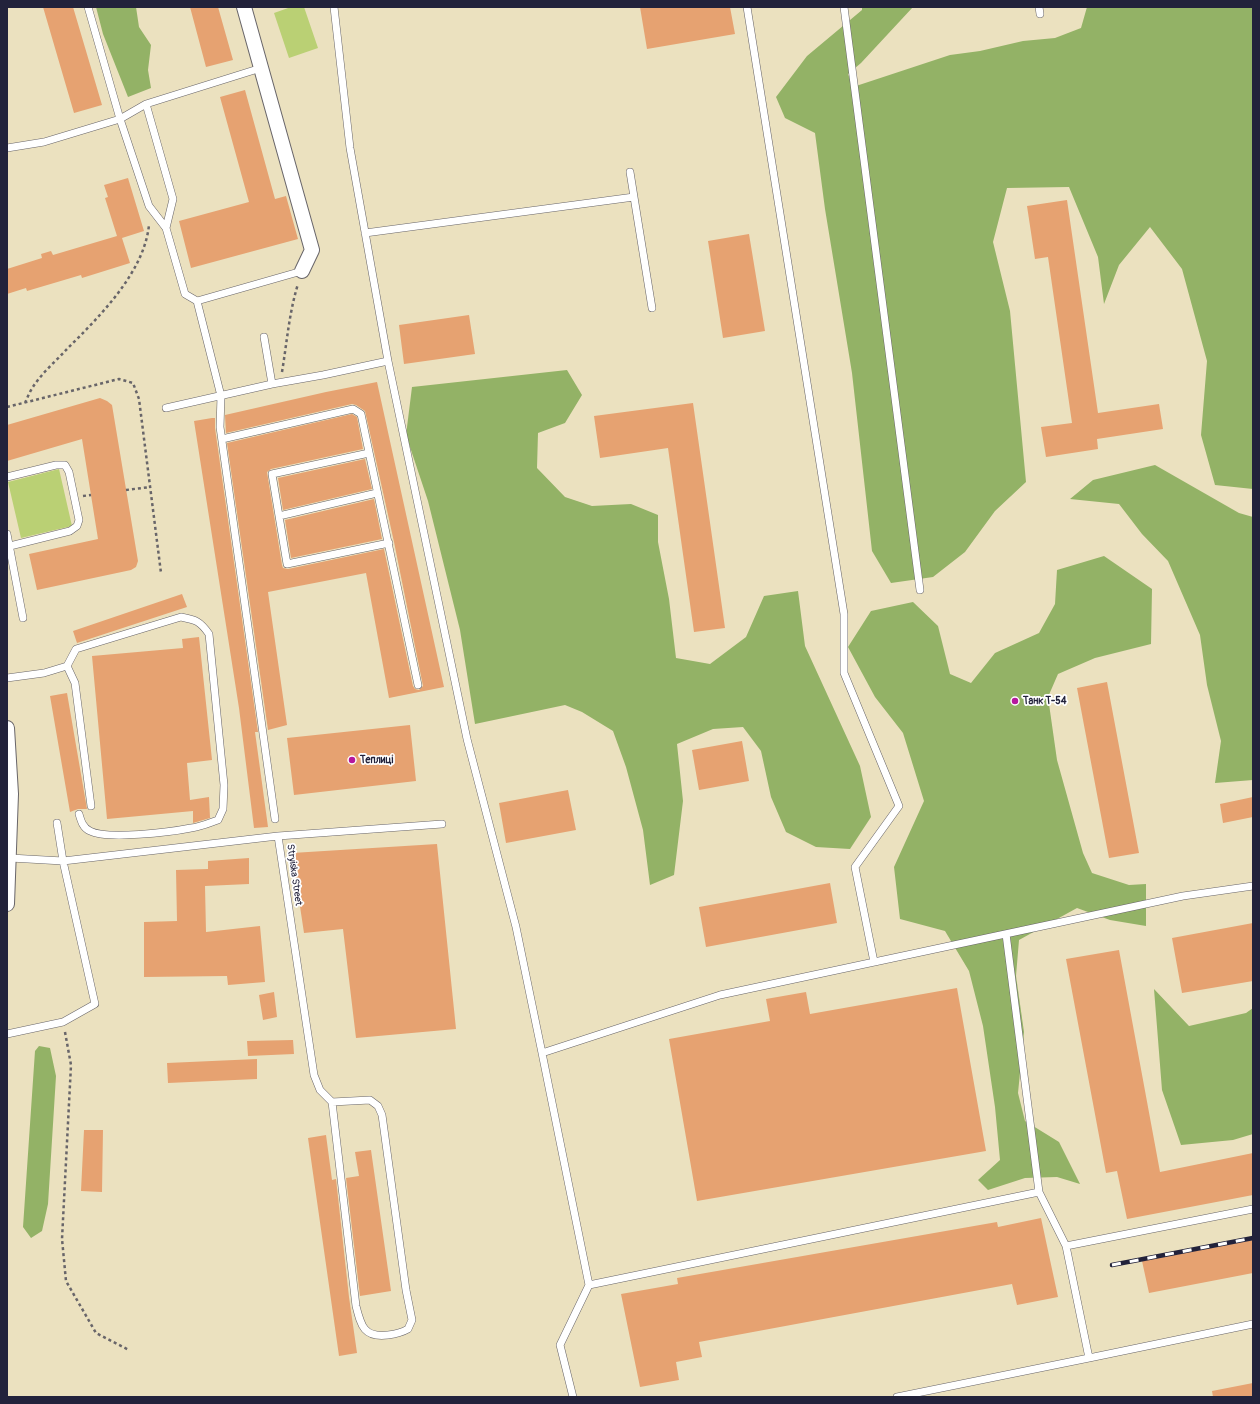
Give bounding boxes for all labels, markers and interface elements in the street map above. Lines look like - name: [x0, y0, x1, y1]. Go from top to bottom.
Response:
- place label: Танк Т-54: [1023, 695, 1067, 707]
- marker: Танк Т-54: [1010, 696, 1020, 706]
- place label: Теплиці: [360, 754, 393, 766]
- marker: Теплиці: [347, 755, 357, 765]
- street label: Stryiska Street: [284, 843, 304, 907]

